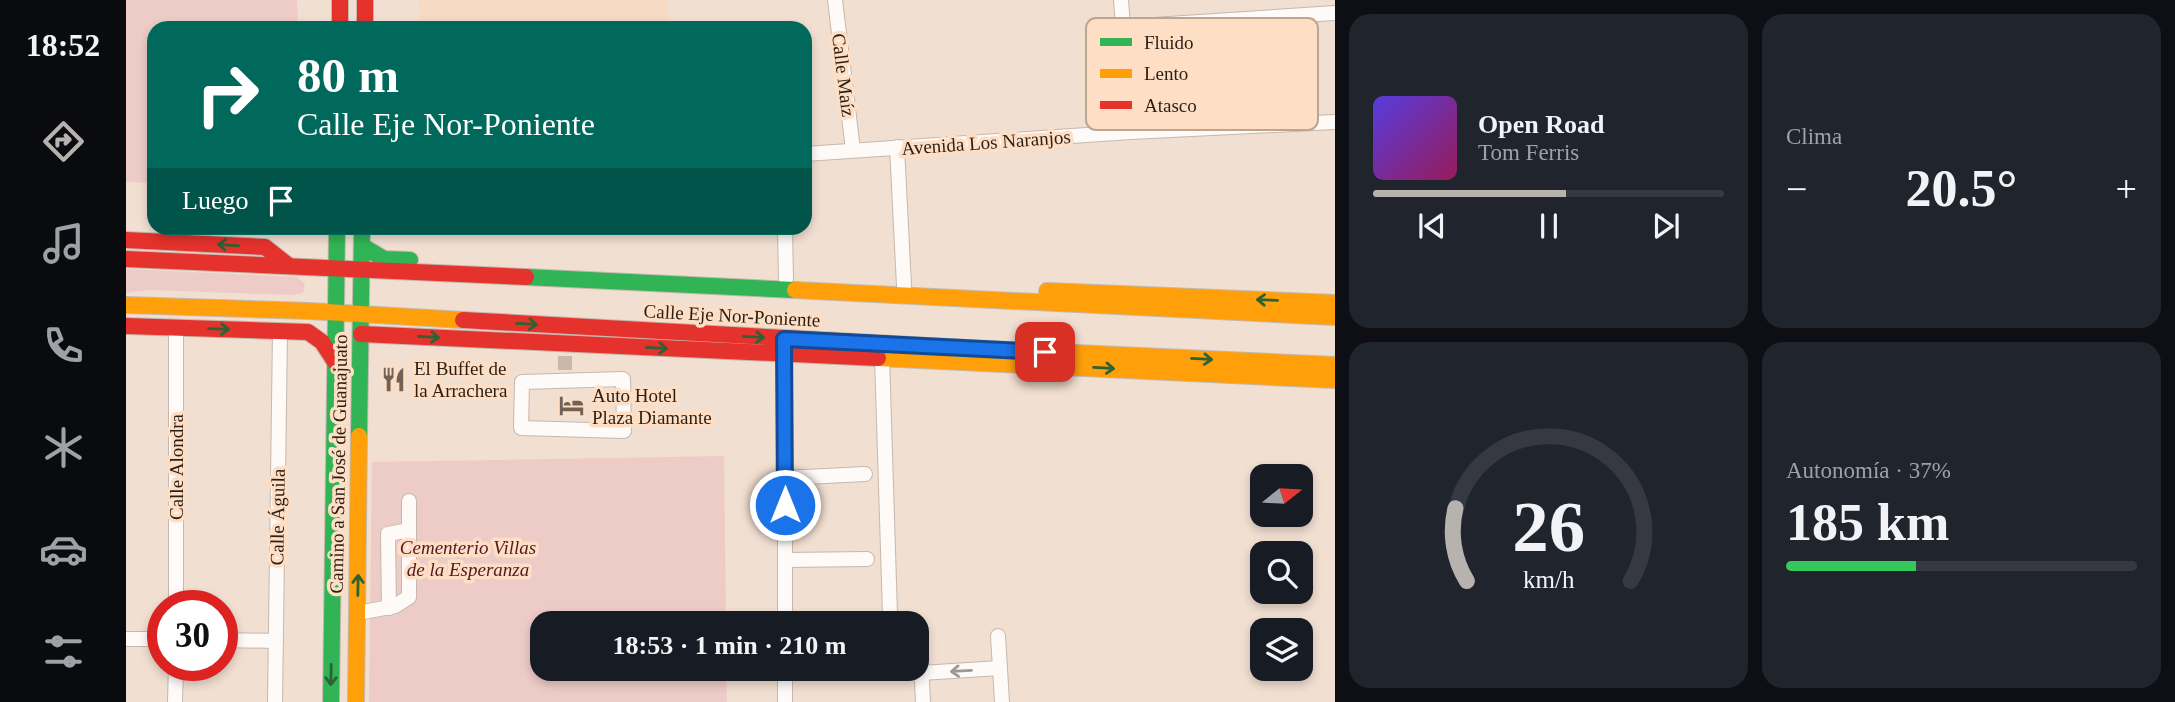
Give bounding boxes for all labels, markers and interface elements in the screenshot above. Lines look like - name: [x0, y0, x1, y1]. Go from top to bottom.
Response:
- legend: [1086, 18, 1318, 130]
- text: 18:52: [26, 27, 100, 63]
- street label: Calle Maíz: [828, 32, 859, 118]
- text: Fluido: [1144, 32, 1194, 53]
- text: 80 m: [297, 48, 399, 103]
- icon: right: [182, 49, 273, 140]
- text: Lento: [1144, 63, 1188, 84]
- text: Atasco: [1144, 95, 1197, 116]
- text: Calle Eje Nor-Poniente: [297, 106, 595, 142]
- text: Open Road: [1478, 110, 1604, 139]
- icon: directions: [39, 117, 88, 166]
- text: Clima: [1786, 124, 1842, 149]
- street label: Avenida Los Naranjos: [901, 126, 1071, 159]
- text: Tom Ferris: [1478, 140, 1579, 165]
- text: 20.5°: [1906, 160, 2017, 217]
- text: −: [1786, 168, 1807, 210]
- text: +: [2116, 168, 2137, 210]
- icon: arrive: [262, 182, 300, 220]
- text: Luego: [182, 186, 248, 215]
- icon: previous: [1413, 207, 1451, 245]
- icon: pause: [1530, 207, 1568, 245]
- icon: next: [1647, 207, 1685, 245]
- icon: music: [39, 219, 88, 268]
- one-way arrow: [216, 238, 239, 251]
- one-way arrow: [1256, 294, 1279, 307]
- street label: Calle Eje Nor-Poniente: [643, 300, 821, 331]
- one-way arrow: [516, 318, 538, 331]
- icon: phone: [39, 321, 88, 370]
- one-way arrow: [207, 322, 230, 336]
- pin: [1015, 322, 1075, 382]
- one-way arrow: [417, 331, 440, 344]
- one-way arrow: [743, 331, 765, 344]
- icon: arrive: [1026, 333, 1064, 371]
- street label: Camino a San José de Guanajuato: [326, 334, 351, 594]
- one-way arrow: [645, 341, 668, 354]
- one-way arrow: [1190, 352, 1213, 365]
- place label: El Buffet de la Arrachera: [414, 358, 508, 401]
- one-way arrow: [1092, 362, 1115, 375]
- restaurant icon: El Buffet de la Arrachera: [380, 365, 408, 393]
- place label: Auto Hotel Plaza Diamante: [592, 385, 712, 428]
- hotel icon: Auto Hotel Plaza Diamante: [558, 392, 586, 420]
- street label: Calle Alondra: [166, 413, 187, 520]
- icon: climate: [39, 423, 88, 472]
- text: Autonomía · 37%: [1786, 458, 1951, 483]
- north arrow: [1250, 464, 1312, 527]
- map controls: [1250, 464, 1313, 681]
- street label: Calle Águila: [266, 468, 289, 565]
- position arrow: [748, 468, 822, 542]
- text: 26: [1512, 486, 1585, 567]
- text: 185 km: [1786, 494, 1949, 551]
- icon: car: [39, 525, 88, 574]
- park label: Cementerio Villas de la Esperanza: [400, 537, 536, 580]
- button: search: [1250, 541, 1313, 604]
- text: km/h: [1523, 566, 1575, 593]
- one-way arrow: [351, 574, 365, 597]
- speed limit sign: 30: [147, 590, 238, 681]
- button: layers: [1250, 618, 1313, 681]
- icon: filters: [39, 627, 88, 676]
- text: 18:53 · 1 min · 210 m: [613, 631, 847, 660]
- one-way arrow: [325, 664, 338, 687]
- one-way arrow: [949, 664, 972, 677]

